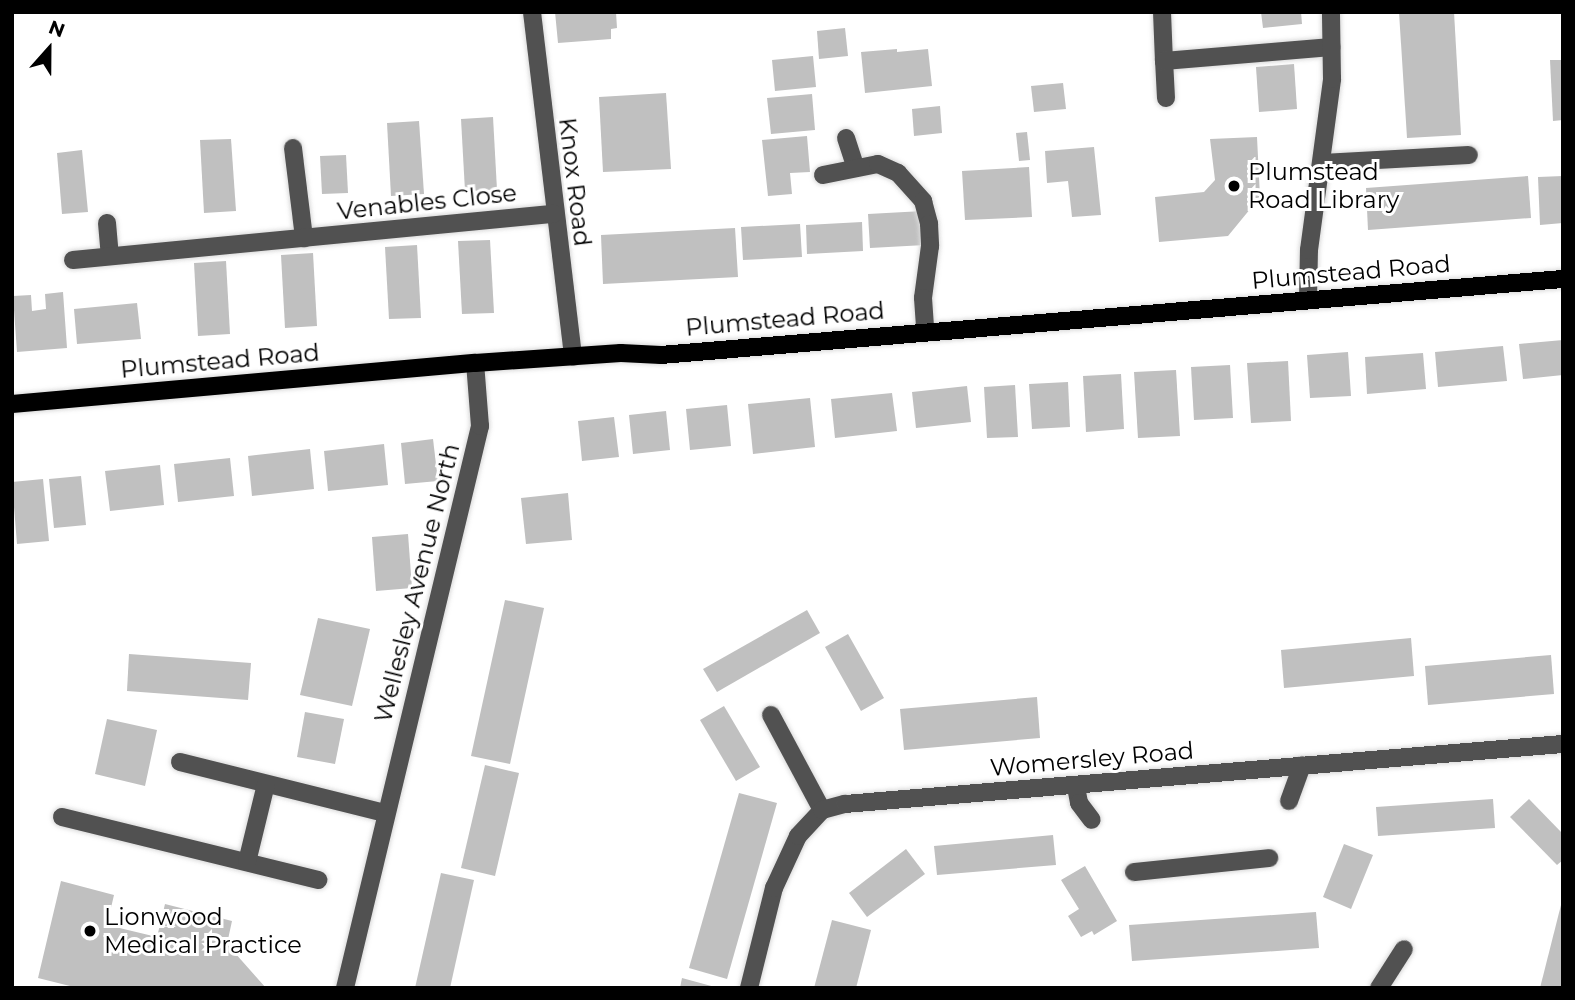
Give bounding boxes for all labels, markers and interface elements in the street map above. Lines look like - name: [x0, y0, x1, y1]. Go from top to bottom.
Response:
- north arrow: [14, 14, 84, 84]
- text: N: [45, 15, 68, 42]
- street label: Knox Road: [553, 116, 597, 248]
- place label: Plumstead Road Library: [1248, 158, 1399, 214]
- street label: Venables Close: [336, 178, 518, 226]
- marker: Plumstead Road Library: [1226, 178, 1242, 194]
- street label: Plumstead Road: [1250, 249, 1452, 295]
- street label: Plumstead Road: [684, 296, 886, 342]
- street label: Plumstead Road: [119, 338, 321, 384]
- street label: Wellesley Avenue North: [368, 441, 466, 725]
- street label: Womersley Road: [989, 736, 1195, 782]
- place label: Lionwood Medical Practice: [104, 903, 302, 959]
- marker: Lionwood Medical Practice: [82, 923, 98, 939]

